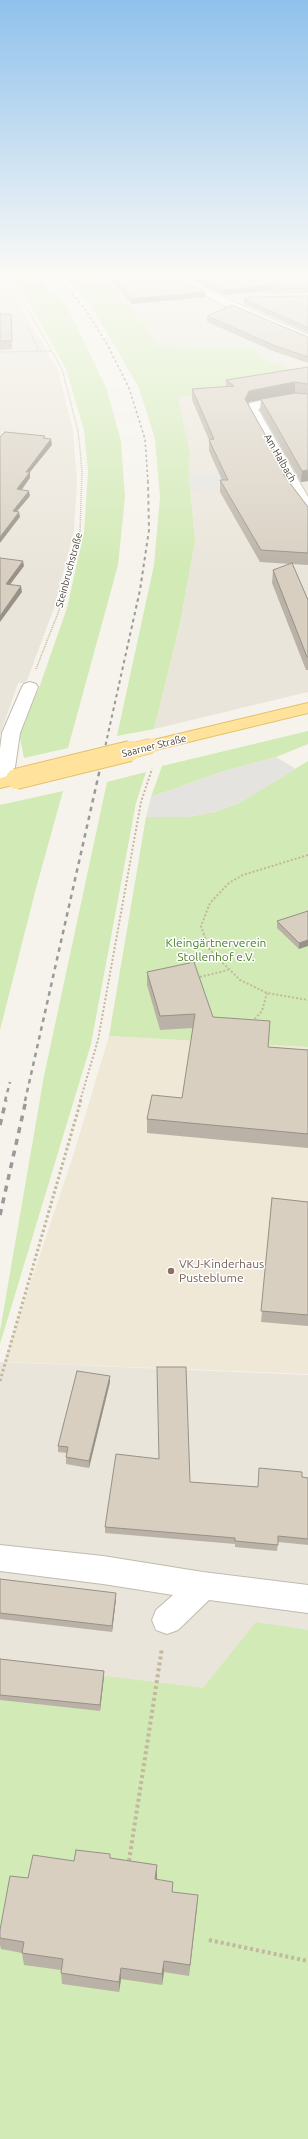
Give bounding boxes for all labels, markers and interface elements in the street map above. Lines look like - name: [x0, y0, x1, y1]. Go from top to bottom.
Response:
- street label: Am Halbach: [261, 432, 299, 484]
- street label: Steinbruchstraße: [53, 531, 85, 609]
- street label: Saarner Straße: [120, 732, 188, 760]
- park label: Kleingärtnerverein Stollenhof e.V.: [166, 936, 266, 964]
- place label: VKJ-Kinderhaus Pusteblume: [179, 1257, 264, 1285]
- marker: VKJ-Kinderhaus Pusteblume: [166, 1266, 176, 1276]

